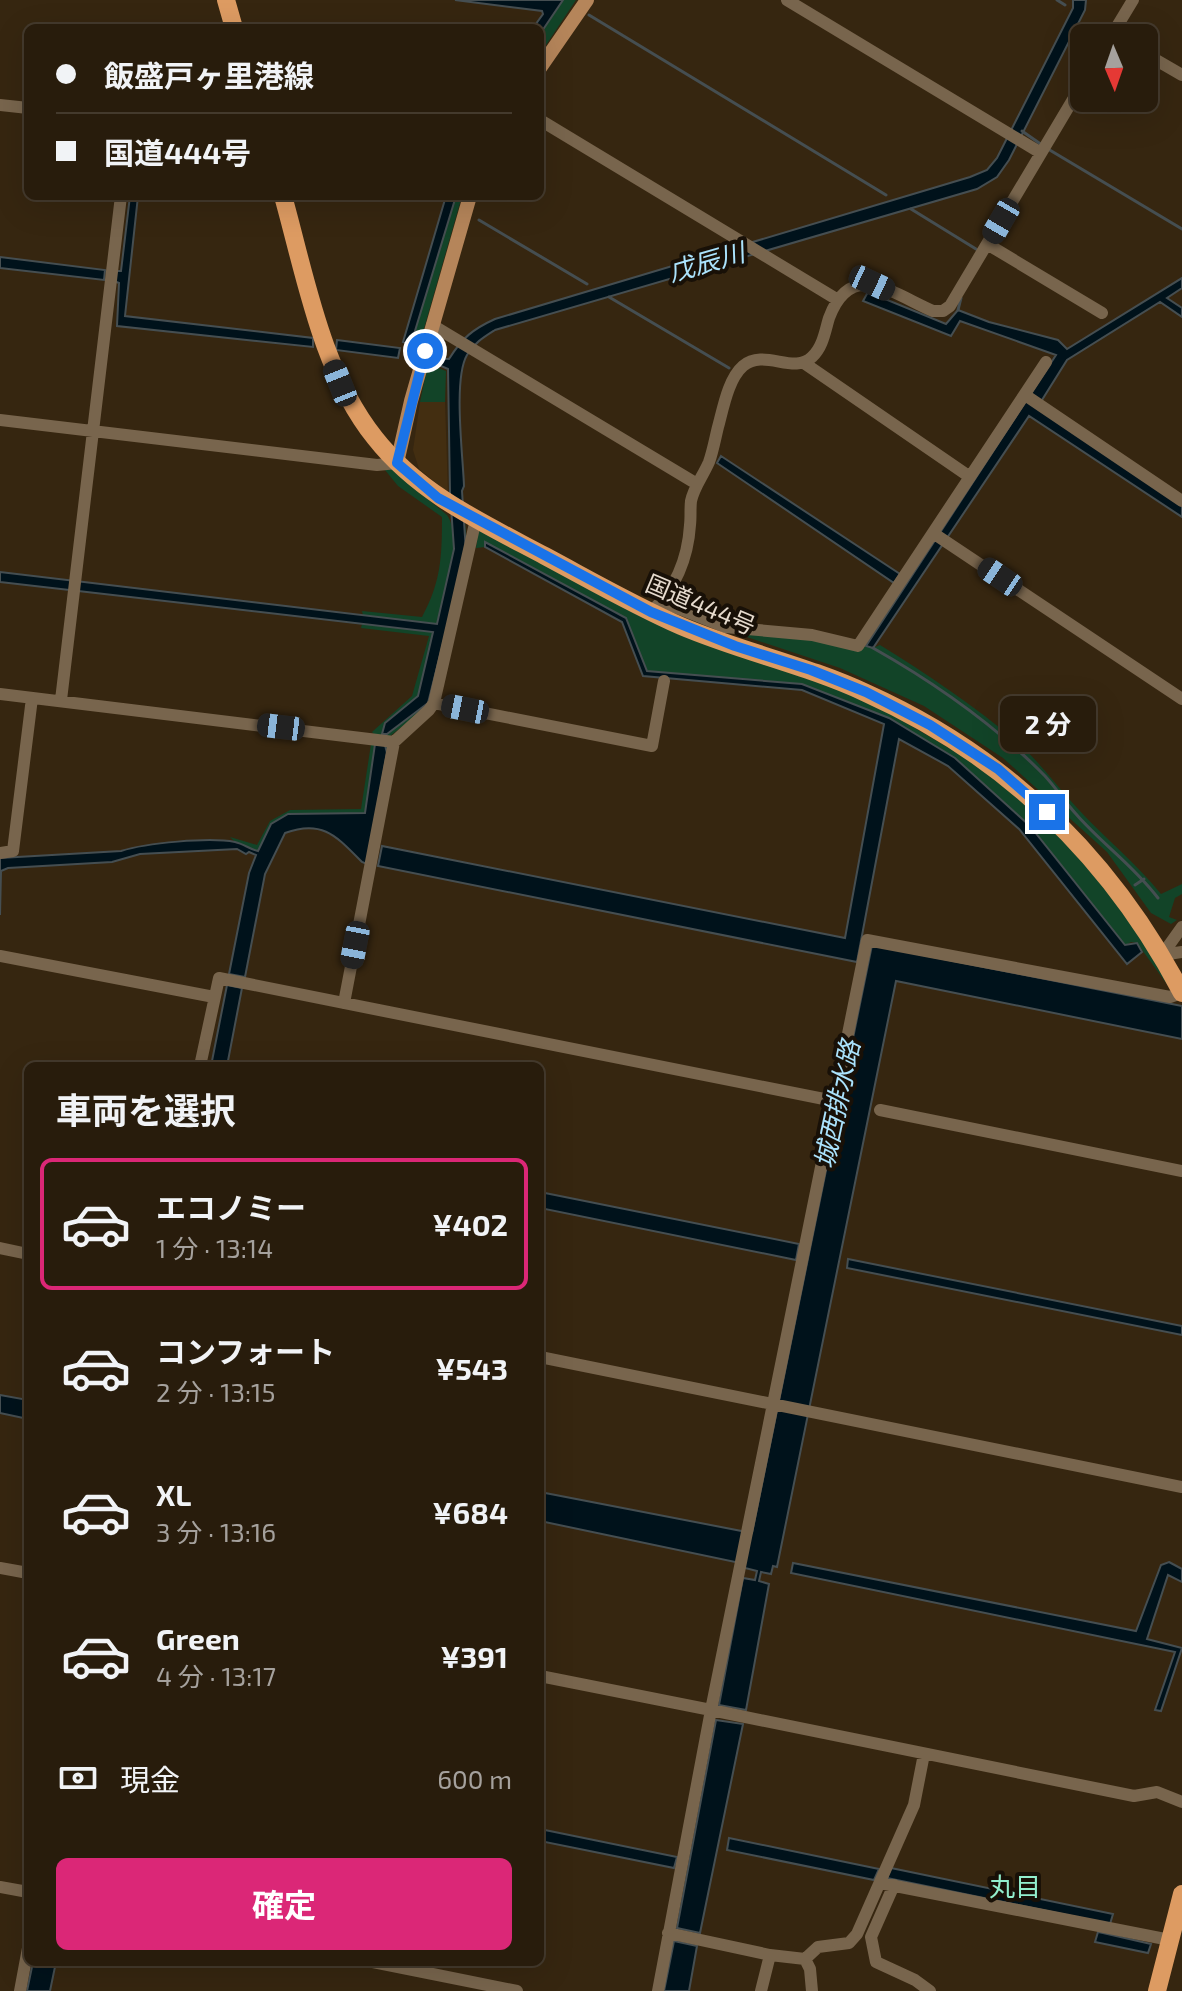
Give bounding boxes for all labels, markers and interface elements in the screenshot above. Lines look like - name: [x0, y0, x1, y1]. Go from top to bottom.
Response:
- north arrow: [1070, 24, 1158, 112]
- map controls: [1070, 24, 1158, 112]
- text: 飯盛戸ヶ里港線: [104, 57, 314, 93]
- text: 国道444号: [104, 134, 251, 170]
- car: [979, 194, 1023, 248]
- water label: 戊辰川: [664, 235, 751, 287]
- car: [845, 262, 899, 304]
- route start: [407, 333, 443, 369]
- car: [320, 356, 360, 410]
- car: [973, 554, 1027, 600]
- street label: 国道444号: [642, 568, 760, 640]
- car: [439, 693, 491, 725]
- callout: 2 分: [999, 696, 1095, 752]
- text: 2 分: [1025, 708, 1071, 739]
- car: [256, 712, 306, 742]
- route end: [1029, 794, 1065, 830]
- car: [339, 919, 371, 971]
- water label: 城西排水路: [807, 1035, 865, 1171]
- text: 車両を選択: [56, 1088, 236, 1131]
- icon: car: [60, 1188, 132, 1260]
- text: エコノミー: [156, 1189, 306, 1225]
- text: ¥402: [433, 1206, 508, 1242]
- text: 1 分 · 13:14: [156, 1232, 273, 1263]
- icon: car: [60, 1332, 132, 1404]
- text: コンフォート: [156, 1333, 335, 1369]
- text: ¥543: [435, 1350, 508, 1386]
- text: 2 分 · 13:15: [156, 1376, 275, 1407]
- icon: car: [60, 1476, 132, 1548]
- text: XL: [156, 1476, 191, 1512]
- text: ¥684: [433, 1494, 508, 1530]
- text: 3 分 · 13:16: [156, 1516, 276, 1547]
- icon: car: [60, 1620, 132, 1692]
- text: Green: [156, 1620, 240, 1656]
- text: ¥391: [440, 1638, 508, 1674]
- text: 4 分 · 13:17: [156, 1660, 276, 1691]
- icon: cash: [56, 1756, 100, 1800]
- text: 現金: [120, 1761, 180, 1797]
- text: 600 m: [437, 1763, 512, 1794]
- button: 確定: [56, 1858, 512, 1950]
- district label: 丸目: [989, 1870, 1041, 1901]

